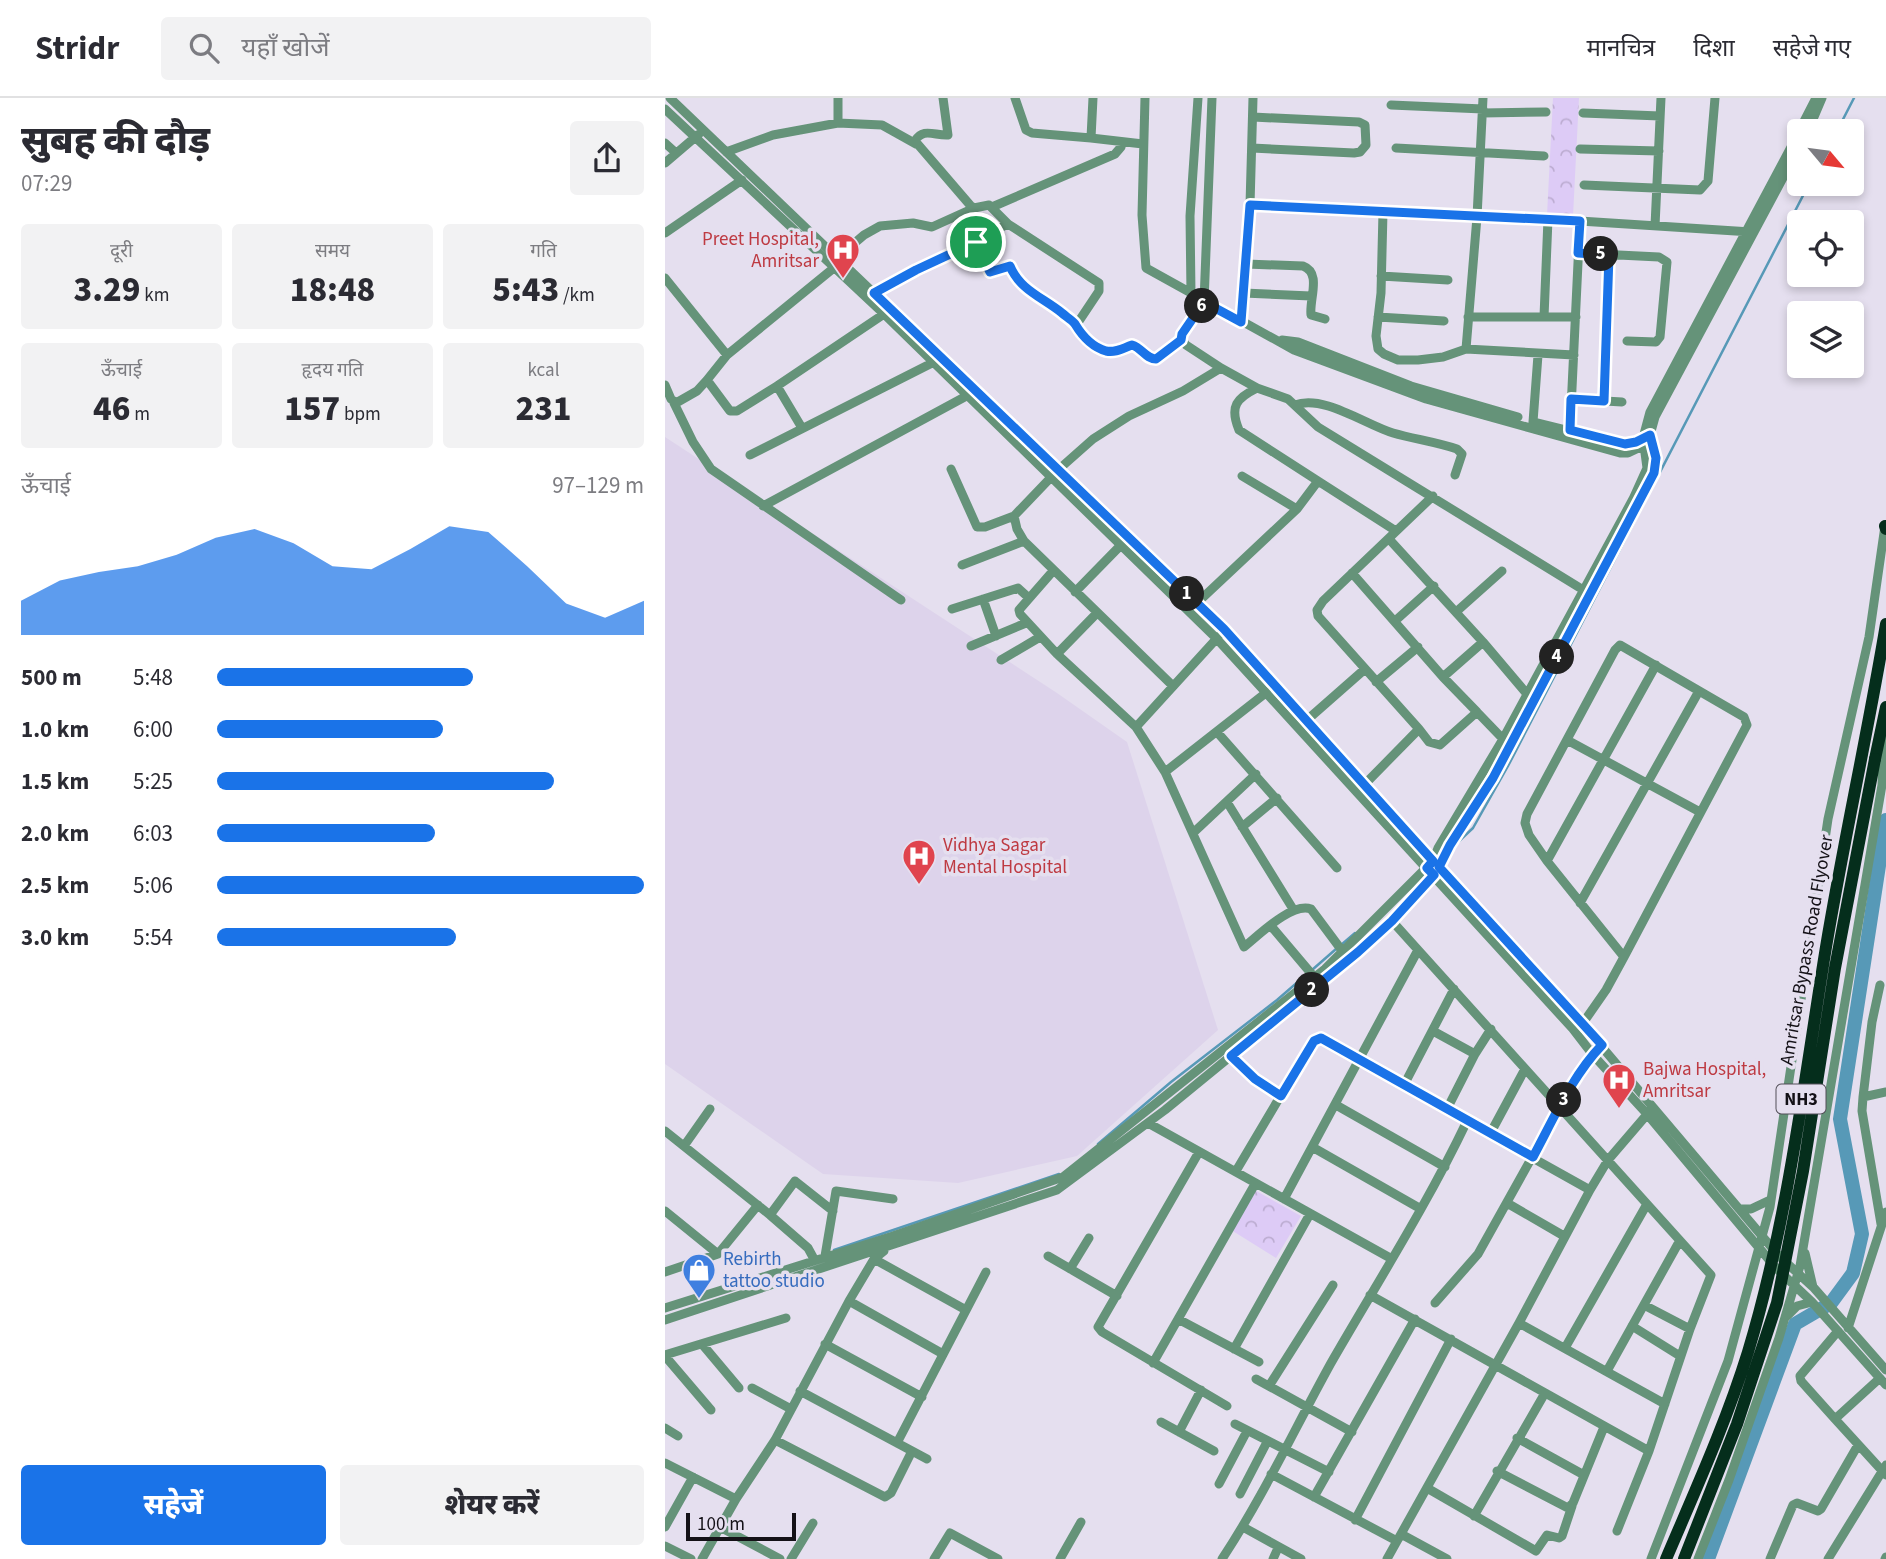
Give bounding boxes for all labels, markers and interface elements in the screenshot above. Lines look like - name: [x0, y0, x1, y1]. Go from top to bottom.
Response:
- search box: [161, 17, 651, 80]
- text: Stridr: [35, 25, 119, 72]
- icon: search: [185, 29, 223, 67]
- text: यहाँ खोजें: [241, 29, 329, 66]
- text: मानचित्र: [1587, 31, 1655, 66]
- text: दिशा: [1693, 31, 1735, 66]
- text: सहेजे गए: [1773, 31, 1851, 66]
- text: सुबह की दौड़: [21, 114, 210, 168]
- north arrow: [1787, 119, 1864, 196]
- map controls: [1787, 119, 1864, 378]
- button: share: [570, 121, 644, 195]
- text: 07:29: [21, 167, 72, 200]
- button: locate: [1787, 210, 1864, 287]
- pin: [946, 212, 1006, 272]
- icon: arrive: [957, 223, 995, 261]
- place label: Preet Hospital, Amritsar: [702, 226, 819, 275]
- hospital icon: Preet Hospital, Amritsar: [824, 231, 862, 280]
- pin: 5: [1583, 236, 1619, 272]
- text: दूरी: [110, 238, 133, 265]
- text: समय: [315, 238, 350, 265]
- text: गति: [530, 238, 557, 265]
- text: 5: [1595, 240, 1606, 267]
- text: 3.29: [74, 265, 140, 315]
- text: 18:48: [290, 265, 375, 315]
- text: 5:43: [492, 265, 559, 315]
- text: km: [140, 282, 169, 309]
- text: /km: [559, 282, 595, 309]
- pin: 6: [1185, 288, 1219, 324]
- text: 6: [1196, 292, 1207, 319]
- button: layers: [1787, 301, 1864, 378]
- text: ऊँचाई: [101, 357, 142, 384]
- text: हृदय गति: [302, 357, 363, 384]
- text: kcal: [528, 357, 559, 384]
- text: 46: [93, 384, 130, 434]
- text: 157: [284, 384, 340, 434]
- text: 231: [515, 384, 572, 434]
- text: m: [130, 401, 150, 428]
- text: bpm: [340, 401, 381, 428]
- text: ऊँचाई: [21, 469, 71, 502]
- text: 97–129 m: [552, 469, 644, 502]
- pin: 1: [1169, 576, 1205, 612]
- text: 1: [1181, 580, 1192, 607]
- pin: 4: [1539, 640, 1575, 674]
- text: 4: [1551, 643, 1562, 670]
- text: 500 m: [21, 661, 82, 694]
- text: 5:48: [133, 661, 173, 694]
- text: 1.0 km: [21, 713, 89, 746]
- text: 6:00: [133, 713, 173, 746]
- text: 1.5 km: [21, 765, 89, 798]
- text: 5:25: [133, 765, 173, 798]
- text: 2.0 km: [21, 817, 89, 850]
- text: 6:03: [133, 817, 173, 850]
- place label: Vidhya Sagar Mental Hospital: [943, 832, 1067, 881]
- street label: Amritsar Bypass Road Flyover: [1773, 832, 1841, 1067]
- hospital icon: Vidhya Sagar Mental Hospital: [900, 837, 938, 886]
- text: 2.5 km: [21, 869, 89, 902]
- text: 5:06: [133, 869, 173, 902]
- text: 3.0 km: [21, 921, 89, 954]
- text: 5:54: [133, 921, 173, 954]
- pin: 2: [1295, 972, 1329, 1008]
- text: 2: [1306, 976, 1317, 1003]
- place label: Bajwa Hospital, Amritsar: [1643, 1056, 1766, 1105]
- hospital icon: Bajwa Hospital, Amritsar: [1600, 1061, 1638, 1110]
- pin: 3: [1546, 1082, 1581, 1118]
- road number: NH3: [1777, 1084, 1825, 1114]
- text: 3: [1558, 1086, 1569, 1113]
- place label: Rebirth tattoo studio: [723, 1246, 825, 1295]
- shop icon: Rebirth tattoo studio: [680, 1251, 718, 1300]
- button: सहेजें: [21, 1465, 326, 1545]
- button: शेयर करें: [340, 1465, 644, 1545]
- scale bar: [686, 1510, 796, 1542]
- text: 100 m: [697, 1511, 745, 1538]

